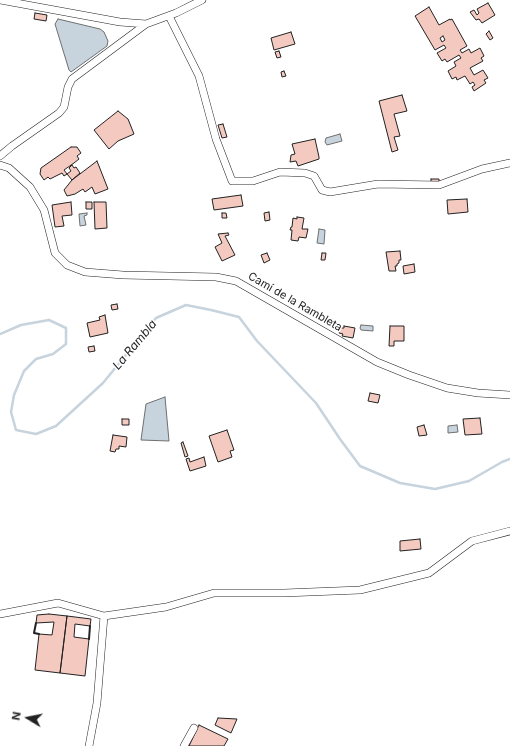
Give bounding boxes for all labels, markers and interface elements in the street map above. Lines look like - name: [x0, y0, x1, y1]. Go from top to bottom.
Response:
- street label: Camí de la Rambleta: [246, 270, 344, 334]
- water label: La Rambla: [110, 317, 160, 373]
- north arrow: [8, 698, 48, 738]
- text: N: [9, 711, 24, 721]

